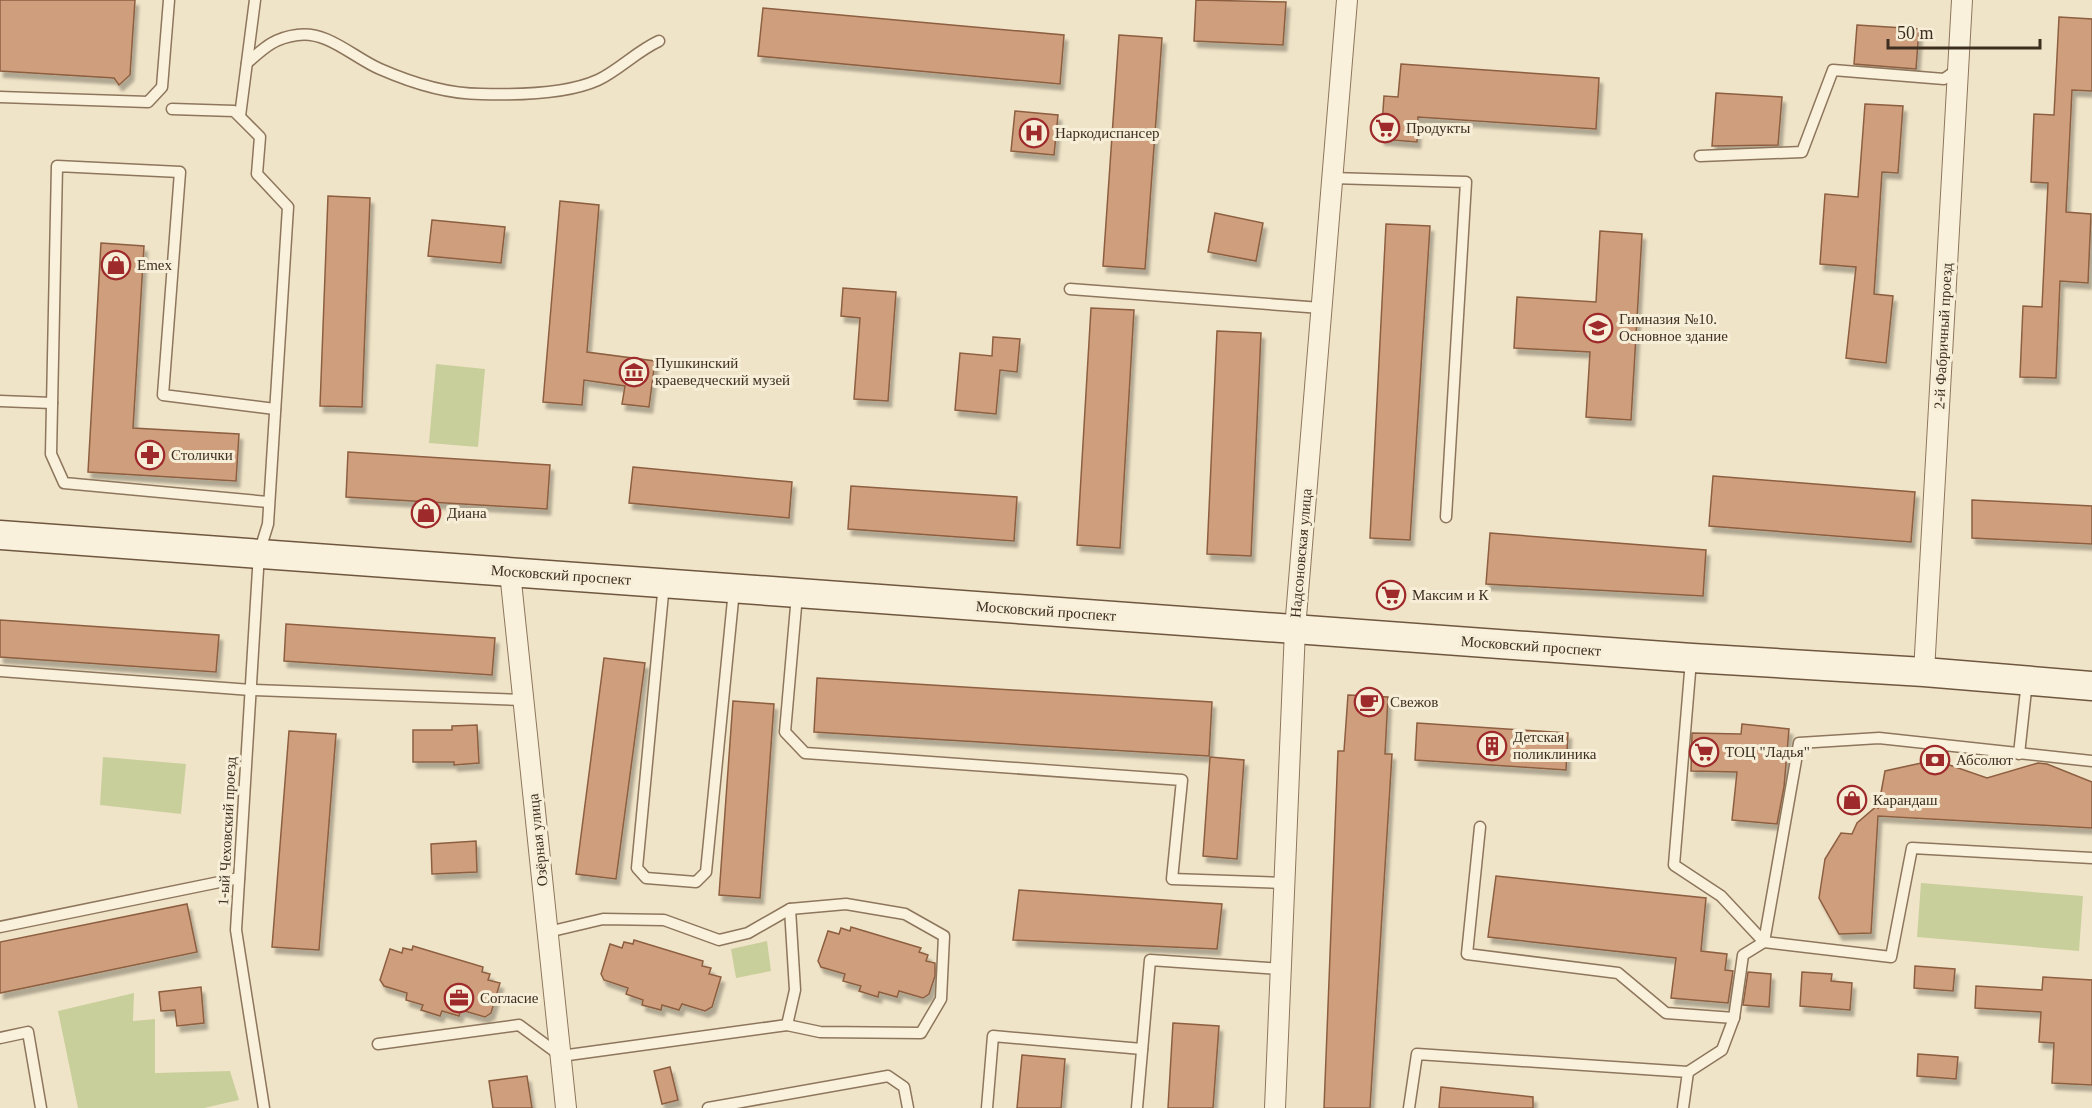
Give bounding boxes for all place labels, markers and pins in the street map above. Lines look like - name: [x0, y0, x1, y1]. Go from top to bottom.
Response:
- supermarket icon: Продукты: [1369, 112, 1401, 144]
- hospital icon: Наркодиспансер: [1018, 117, 1050, 149]
- place label: Продукты: [1406, 120, 1470, 136]
- place label: Наркодиспансер: [1055, 125, 1160, 141]
- shop icon: Emex: [100, 249, 132, 281]
- place label: Emex: [137, 257, 172, 273]
- place label: Гимназия №10. Основное здание: [1619, 311, 1728, 344]
- school or university icon: Гимназия №10. Основное здание: [1582, 312, 1614, 344]
- place label: Пушкинский краеведческий музей: [655, 355, 790, 388]
- museum icon: Пушкинский краеведческий музей: [618, 356, 650, 388]
- pharmacy icon: Столички: [134, 439, 166, 471]
- place label: Столички: [171, 447, 233, 463]
- shop icon: Диана: [410, 497, 442, 529]
- place label: Диана: [447, 505, 487, 521]
- supermarket icon: Максим и К: [1375, 579, 1407, 611]
- place label: Максим и К: [1412, 587, 1490, 603]
- cafe icon: Свежов: [1353, 686, 1385, 718]
- place label: Свежов: [1390, 694, 1438, 710]
- place label: Детская поликлиника: [1513, 729, 1597, 762]
- building icon: Детская поликлиника: [1476, 730, 1508, 762]
- supermarket icon: ТОЦ "Ладья": [1688, 736, 1720, 768]
- place label: ТОЦ "Ладья": [1725, 744, 1810, 760]
- bank icon: Абсолют: [1919, 744, 1951, 776]
- place label: Абсолют: [1956, 752, 2013, 768]
- shop icon: Карандаш: [1836, 784, 1868, 816]
- place label: Карандаш: [1873, 792, 1938, 808]
- office icon: Согласие: [443, 982, 475, 1014]
- place label: Согласие: [480, 990, 539, 1006]

